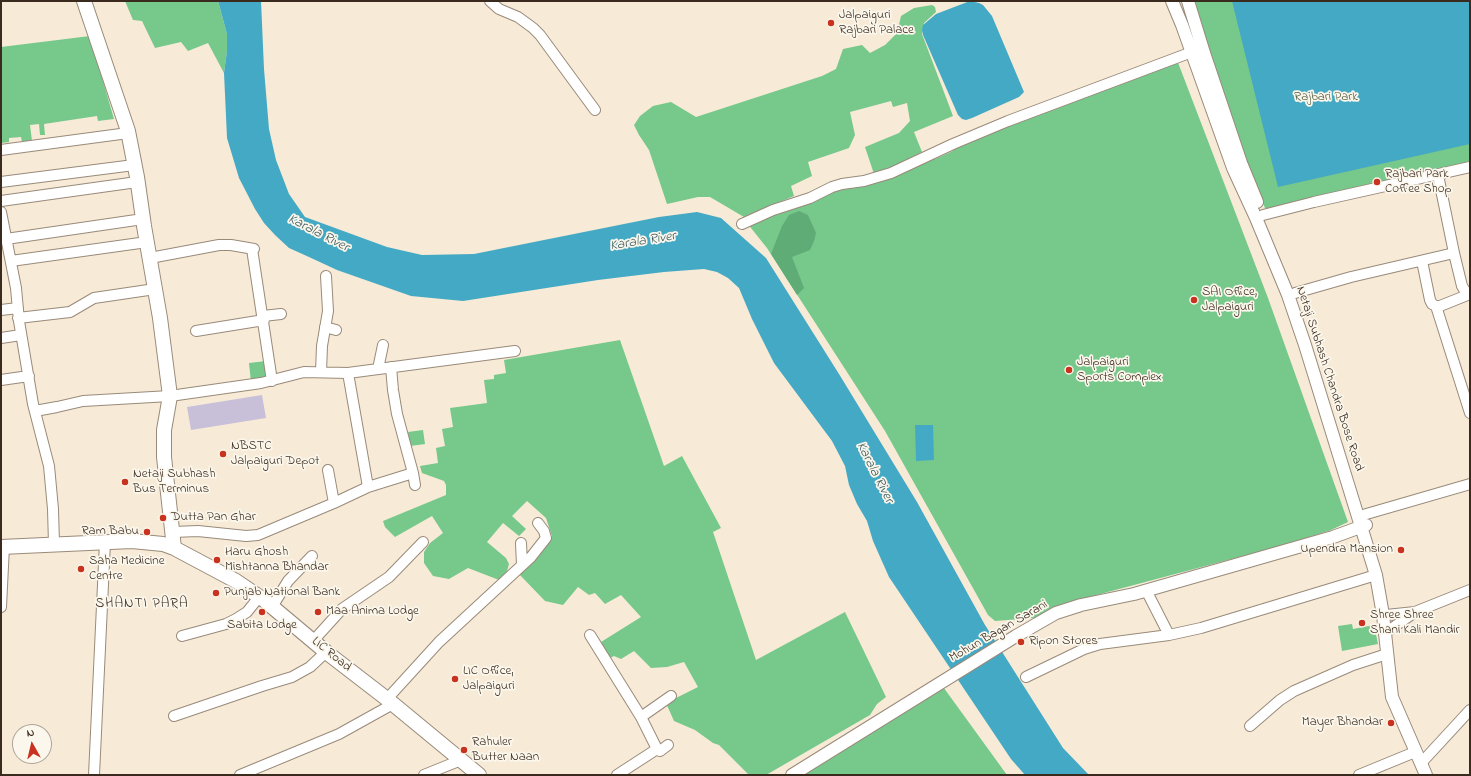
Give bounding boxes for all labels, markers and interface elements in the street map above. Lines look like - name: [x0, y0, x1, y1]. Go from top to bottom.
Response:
- place label: Jalpaiguri Rajbari Palace: [839, 8, 914, 39]
- marker: Jalpaiguri Rajbari Palace: [826, 18, 836, 28]
- park label: Rajbari Park: [1294, 90, 1358, 106]
- place label: Rajbari Park Coffee Shop: [1385, 167, 1451, 198]
- marker: Rajbari Park Coffee Shop: [1372, 177, 1382, 187]
- water label: Karala River: [285, 211, 351, 257]
- water label: Karala River: [609, 229, 677, 255]
- place label: SAI Office, Jalpaiguri: [1202, 285, 1257, 316]
- street label: Netaji Subhash Chandra Bose Road: [1292, 285, 1366, 473]
- marker: SAI Office, Jalpaiguri: [1189, 295, 1199, 305]
- place label: Jalpaiguri Sports Complex: [1077, 355, 1162, 386]
- marker: Jalpaiguri Sports Complex: [1064, 365, 1074, 375]
- place label: NBSTC Jalpaiguri Depot: [231, 439, 319, 470]
- water label: Karala River: [851, 440, 897, 506]
- marker: NBSTC Jalpaiguri Depot: [218, 449, 228, 459]
- place label: Netaji Subhash Bus Terminus: [133, 467, 215, 498]
- marker: Netaji Subhash Bus Terminus: [120, 477, 130, 487]
- place label: Dutta Pan Ghar: [171, 510, 256, 526]
- marker: Dutta Pan Ghar: [158, 513, 168, 523]
- place label: Ram Babu: [81, 524, 139, 540]
- marker: Ram Babu: [142, 527, 152, 537]
- place label: Upendra Mansion: [1300, 542, 1393, 558]
- place label: Haru Ghosh Mishtanna Bhandar: [225, 545, 328, 576]
- marker: Upendra Mansion: [1396, 545, 1406, 555]
- place label: Saha Medicine Centre: [89, 554, 165, 585]
- marker: Haru Ghosh Mishtanna Bhandar: [212, 555, 222, 565]
- marker: Saha Medicine Centre: [76, 564, 86, 574]
- place label: Punjab National Bank: [224, 585, 340, 601]
- marker: Punjab National Bank: [211, 588, 221, 598]
- district label: SHANTI PARA: [95, 597, 189, 613]
- street label: Mohun Bagan Sarani: [947, 598, 1051, 666]
- place label: Maa Anima Lodge: [326, 604, 419, 620]
- marker: Sabita Lodge: [257, 607, 267, 617]
- marker: Maa Anima Lodge: [313, 607, 323, 617]
- place label: Shree Shree Shani Kali Mandir: [1370, 608, 1460, 639]
- place label: Sabita Lodge: [227, 618, 297, 634]
- marker: Shree Shree Shani Kali Mandir: [1357, 618, 1367, 628]
- street label: LIC Road: [308, 634, 354, 676]
- place label: Ripon Stores: [1029, 634, 1098, 650]
- marker: Ripon Stores: [1016, 637, 1026, 647]
- place label: LIC Office, Jalpaiguri: [463, 664, 515, 695]
- marker: LIC Office, Jalpaiguri: [450, 674, 460, 684]
- place label: Mayer Bhandar: [1302, 715, 1383, 731]
- marker: Mayer Bhandar: [1386, 718, 1396, 728]
- north arrow: [12, 724, 52, 764]
- text: N: [26, 725, 35, 742]
- place label: Rahuler Butter Naan: [472, 735, 539, 766]
- marker: Rahuler Butter Naan: [459, 745, 469, 755]

